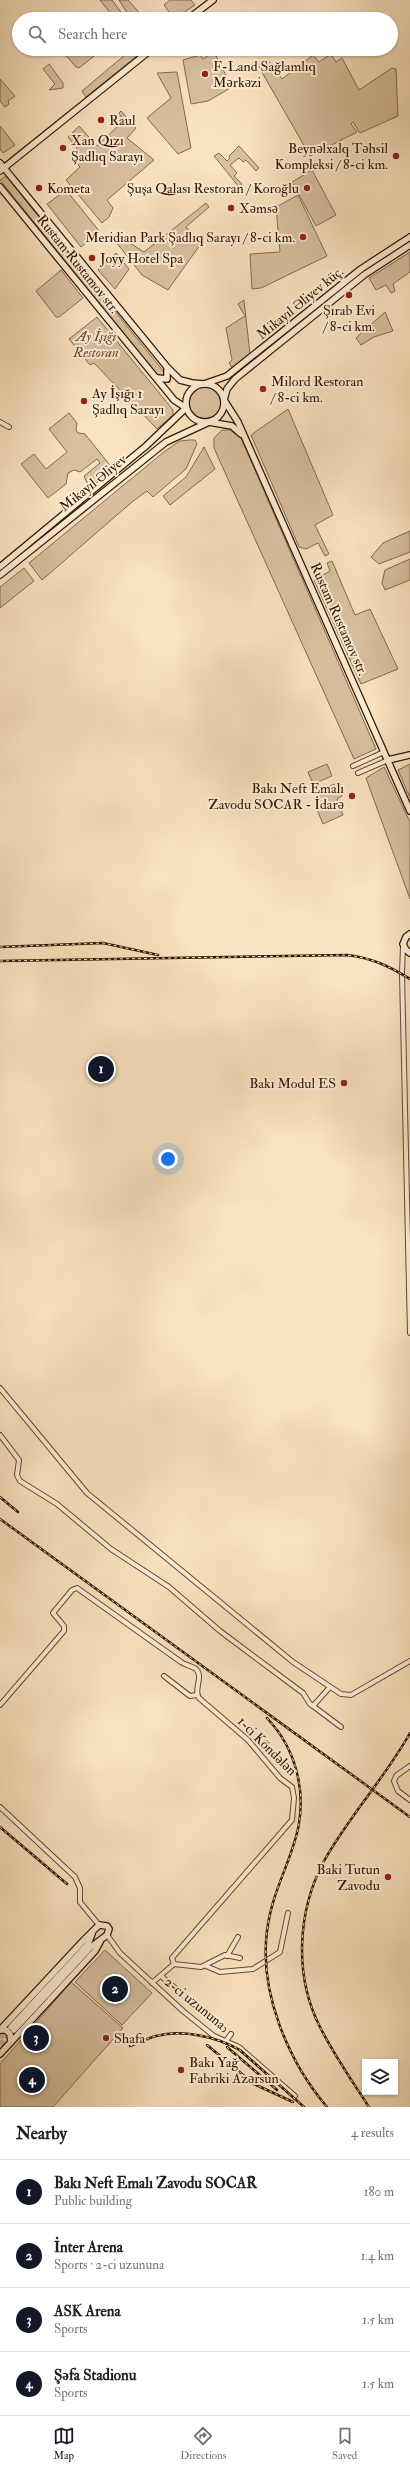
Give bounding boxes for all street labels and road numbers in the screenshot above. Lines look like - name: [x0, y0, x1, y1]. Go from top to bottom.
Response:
- street label: Rustam Rustamov str.: [33, 211, 123, 317]
- street label: Mikayıl Əliyev küç.: [253, 263, 348, 344]
- street label: Mikayıl Əliyev: [56, 450, 131, 516]
- street label: Rustam Rustamov str.: [306, 560, 372, 678]
- street label: 1-ci Köndələn: [234, 1713, 300, 1779]
- street label: 2-ci uzununa: [161, 1973, 229, 2033]

